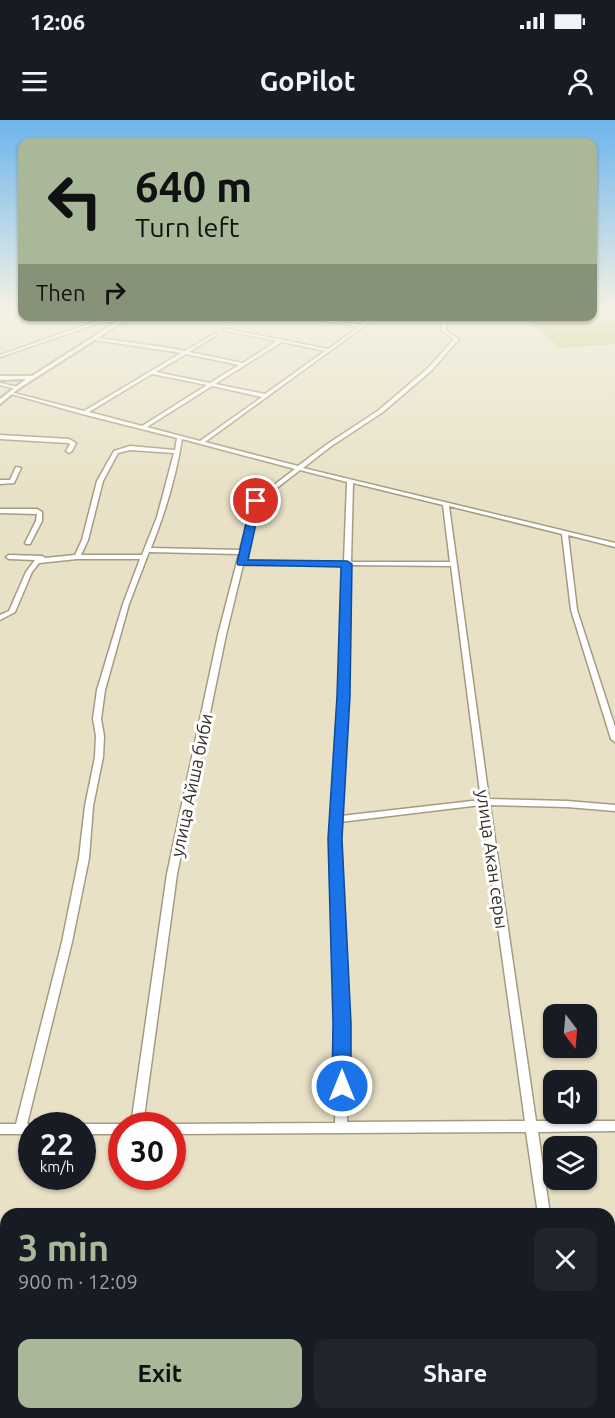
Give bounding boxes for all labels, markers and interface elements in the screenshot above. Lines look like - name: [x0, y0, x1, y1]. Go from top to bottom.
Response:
- text: 12:06: [30, 9, 85, 34]
- icon: menu: [18, 65, 51, 98]
- icon: person: [564, 65, 597, 98]
- text: GoPilot: [260, 66, 355, 96]
- icon: left: [36, 162, 114, 240]
- text: 640 m: [135, 163, 252, 210]
- text: Turn left: [135, 212, 239, 242]
- icon: right: [98, 276, 131, 309]
- text: Then: [36, 280, 86, 305]
- pin: [230, 475, 281, 526]
- icon: arrive: [239, 484, 272, 517]
- street label: улица Айша биби: [166, 711, 216, 859]
- street label: улица Акан серы: [473, 788, 513, 930]
- north arrow: [543, 1004, 597, 1058]
- map controls: [543, 1004, 597, 1190]
- position arrow: [310, 1054, 374, 1118]
- button: sound: [543, 1070, 597, 1124]
- speed limit sign: 30: [108, 1112, 186, 1190]
- text: 22: [40, 1127, 74, 1161]
- button: layers: [543, 1136, 597, 1190]
- text: km/h: [40, 1158, 74, 1175]
- text: 3 min: [18, 1227, 109, 1268]
- button: close: [534, 1228, 597, 1291]
- text: 900 m · 12:09: [18, 1270, 138, 1293]
- button: Exit: [18, 1339, 302, 1408]
- button: Share: [314, 1339, 597, 1408]

